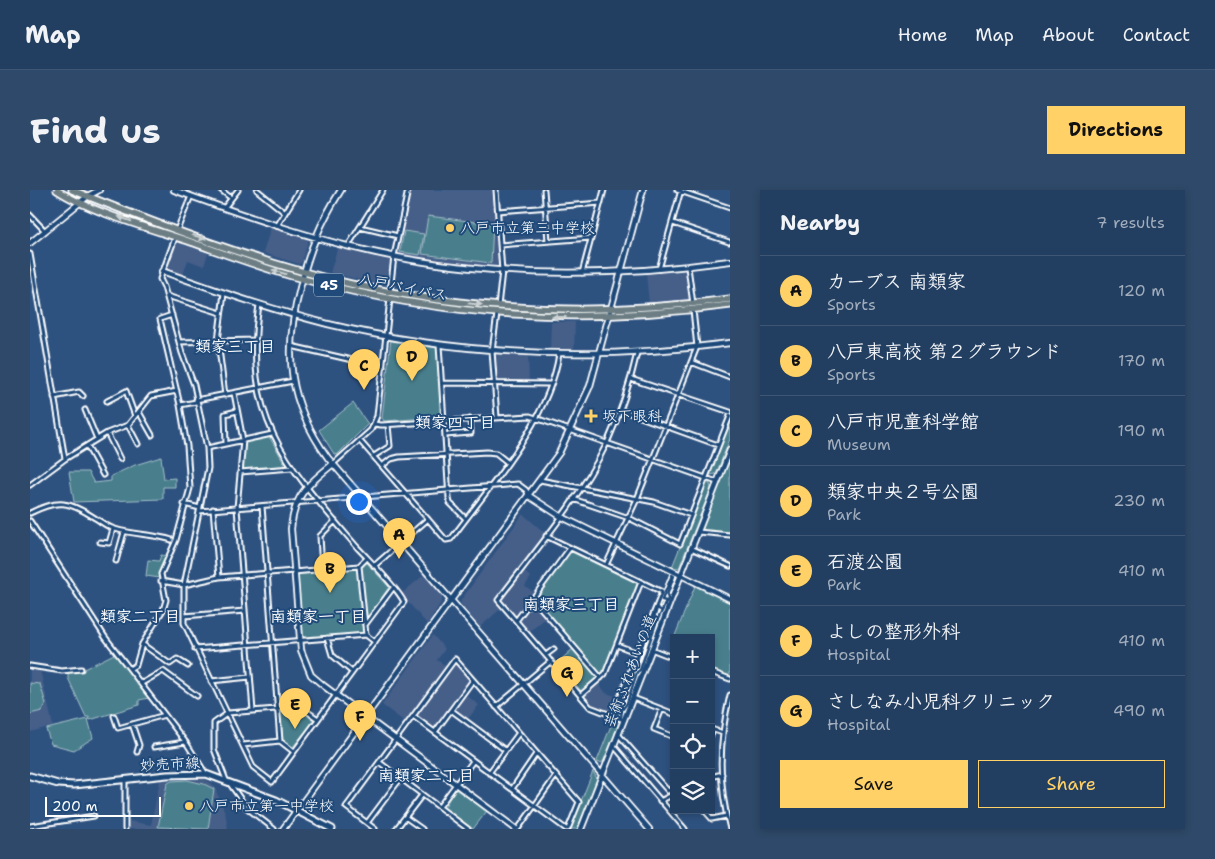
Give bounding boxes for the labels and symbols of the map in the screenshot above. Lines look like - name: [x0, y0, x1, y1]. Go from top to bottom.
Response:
- one-way arrow: [117, 215, 132, 223]
- place label: 八戸市立第三中学校: [460, 218, 595, 238]
- marker: 八戸市立第三中学校: [444, 222, 456, 234]
- one-way arrow: [192, 234, 207, 242]
- one-way arrow: [271, 267, 286, 275]
- street label: 八戸バイパス: [357, 269, 449, 305]
- road number: 45: [314, 274, 344, 296]
- one-way arrow: [468, 300, 484, 308]
- one-way arrow: [551, 313, 567, 321]
- district label: 類家三丁目: [195, 336, 275, 357]
- pin: D: [396, 340, 428, 381]
- pin: C: [348, 349, 380, 390]
- place label: 坂下眼科: [602, 406, 662, 426]
- marker: 坂下眼科: [584, 409, 598, 423]
- district label: 類家四丁目: [415, 412, 495, 433]
- your location: [346, 489, 372, 515]
- pin: A: [383, 518, 415, 559]
- pin: B: [314, 552, 346, 593]
- district label: 南類家三丁目: [523, 594, 619, 615]
- district label: 類家二丁目: [100, 606, 180, 627]
- district label: 南類家一丁目: [270, 606, 366, 627]
- street label: 芸術ふれあいの道: [599, 611, 661, 731]
- pin: G: [551, 656, 583, 697]
- pin: E: [279, 688, 311, 729]
- pin: F: [344, 700, 376, 741]
- street label: 妙売市線: [140, 752, 200, 776]
- district label: 南類家二丁目: [378, 765, 474, 786]
- scale bar: [45, 794, 161, 817]
- place label: 八戸市立第一中学校: [199, 796, 334, 816]
- marker: 八戸市立第一中学校: [183, 800, 195, 812]

